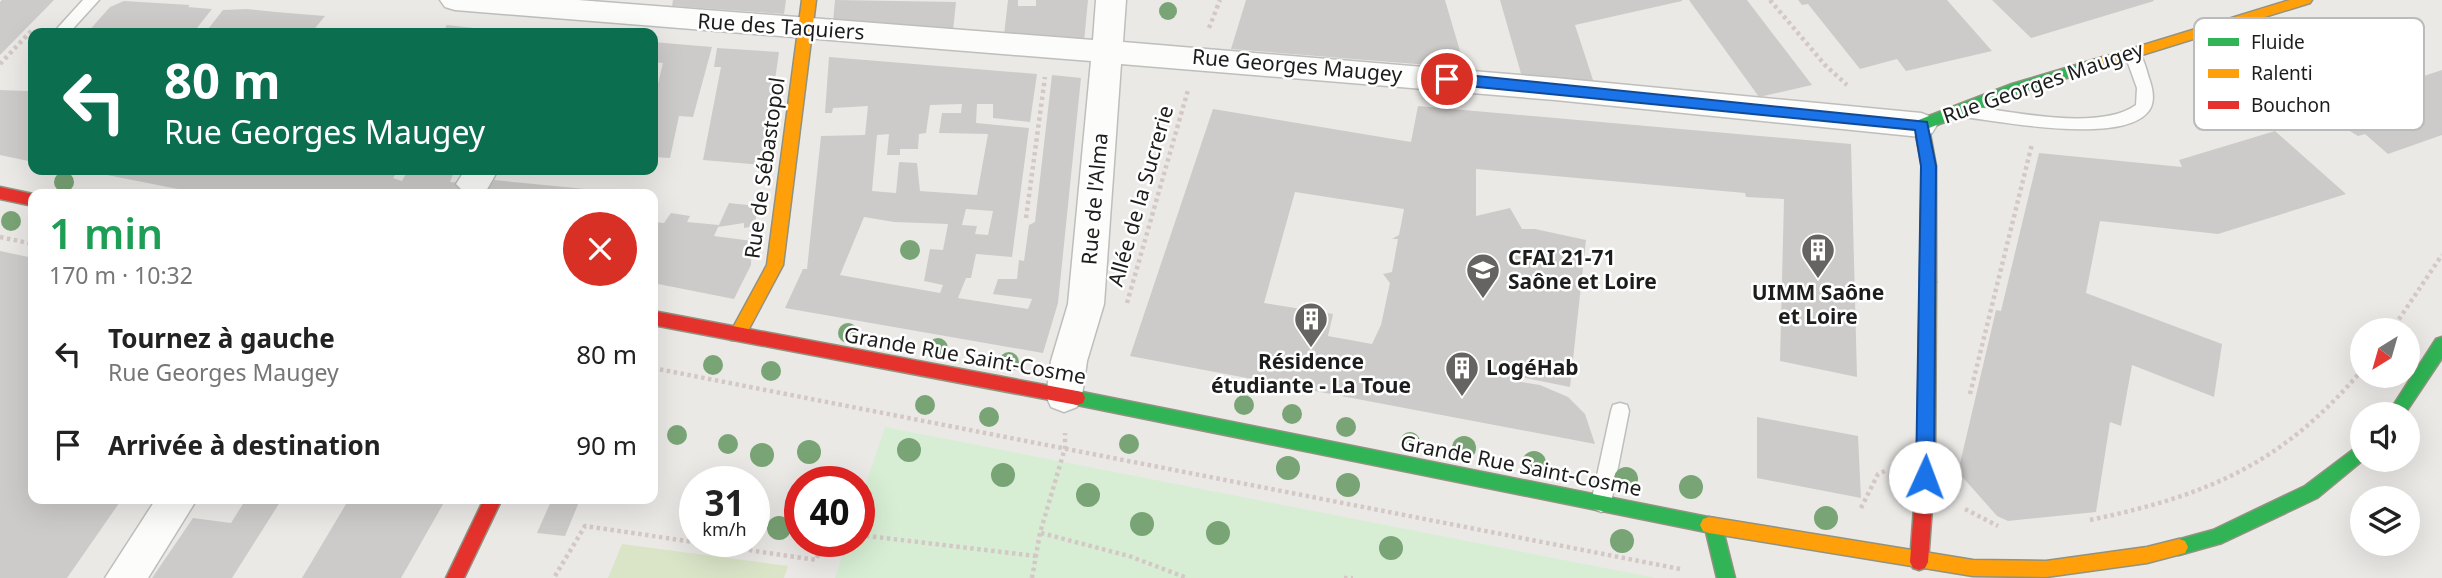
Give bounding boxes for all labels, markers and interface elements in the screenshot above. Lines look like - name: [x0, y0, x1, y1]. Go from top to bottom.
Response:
- street label: Rue des Taquiers: [697, 6, 865, 46]
- legend: [2194, 18, 2424, 130]
- text: Fluide: [2251, 29, 2305, 55]
- street label: Rue Georges Maugey: [1938, 34, 2147, 130]
- street label: Rue Georges Maugey: [1191, 42, 1404, 88]
- text: 80 m: [164, 47, 281, 113]
- pin: [1417, 49, 1477, 109]
- icon: left: [49, 56, 140, 147]
- icon: arrive: [1428, 60, 1466, 98]
- text: Ralenti: [2251, 60, 2313, 86]
- street label: Rue de Sébastopol: [737, 75, 791, 260]
- text: Bouchon: [2251, 92, 2331, 118]
- street label: Allée de la Sucrerie: [1101, 102, 1179, 289]
- text: Rue Georges Maugey: [164, 110, 485, 153]
- street label: Rue de l'Alma: [1074, 132, 1114, 266]
- text: 1 min: [49, 204, 163, 261]
- button: close: [563, 212, 637, 286]
- building icon: UIMM Saône et Loire: [1799, 231, 1837, 280]
- place label: CFAI 21-71 Saône et Loire: [1508, 243, 1657, 295]
- school or university icon: CFAI 21-71 Saône et Loire: [1464, 251, 1502, 300]
- text: 170 m · 10:32: [49, 259, 193, 291]
- place label: UIMM Saône et Loire: [1752, 278, 1884, 330]
- building icon: Résidence étudiante - La Toue: [1292, 300, 1330, 349]
- north arrow: [2350, 318, 2420, 388]
- map controls: [2350, 318, 2420, 556]
- text: Tournez à gauche: [108, 320, 335, 356]
- street label: Grande Rue Saint-Cosme: [842, 320, 1088, 390]
- icon: left: [49, 335, 87, 373]
- text: 80 m: [576, 336, 637, 372]
- place label: Résidence étudiante - La Toue: [1211, 347, 1411, 399]
- building icon: LogéHab: [1443, 349, 1481, 398]
- place label: LogéHab: [1486, 353, 1579, 381]
- text: Rue Georges Maugey: [108, 356, 339, 388]
- button: sound: [2350, 402, 2420, 472]
- icon: arrive: [49, 426, 87, 464]
- text: Arrivée à destination: [108, 427, 381, 463]
- text: 90 m: [576, 427, 637, 463]
- street label: Grande Rue Saint-Cosme: [1398, 428, 1644, 502]
- position arrow: [1888, 440, 1962, 514]
- speed limit sign: 40: [784, 466, 875, 557]
- text: 31: [704, 479, 745, 526]
- button: layers: [2350, 486, 2420, 556]
- text: km/h: [702, 517, 747, 541]

